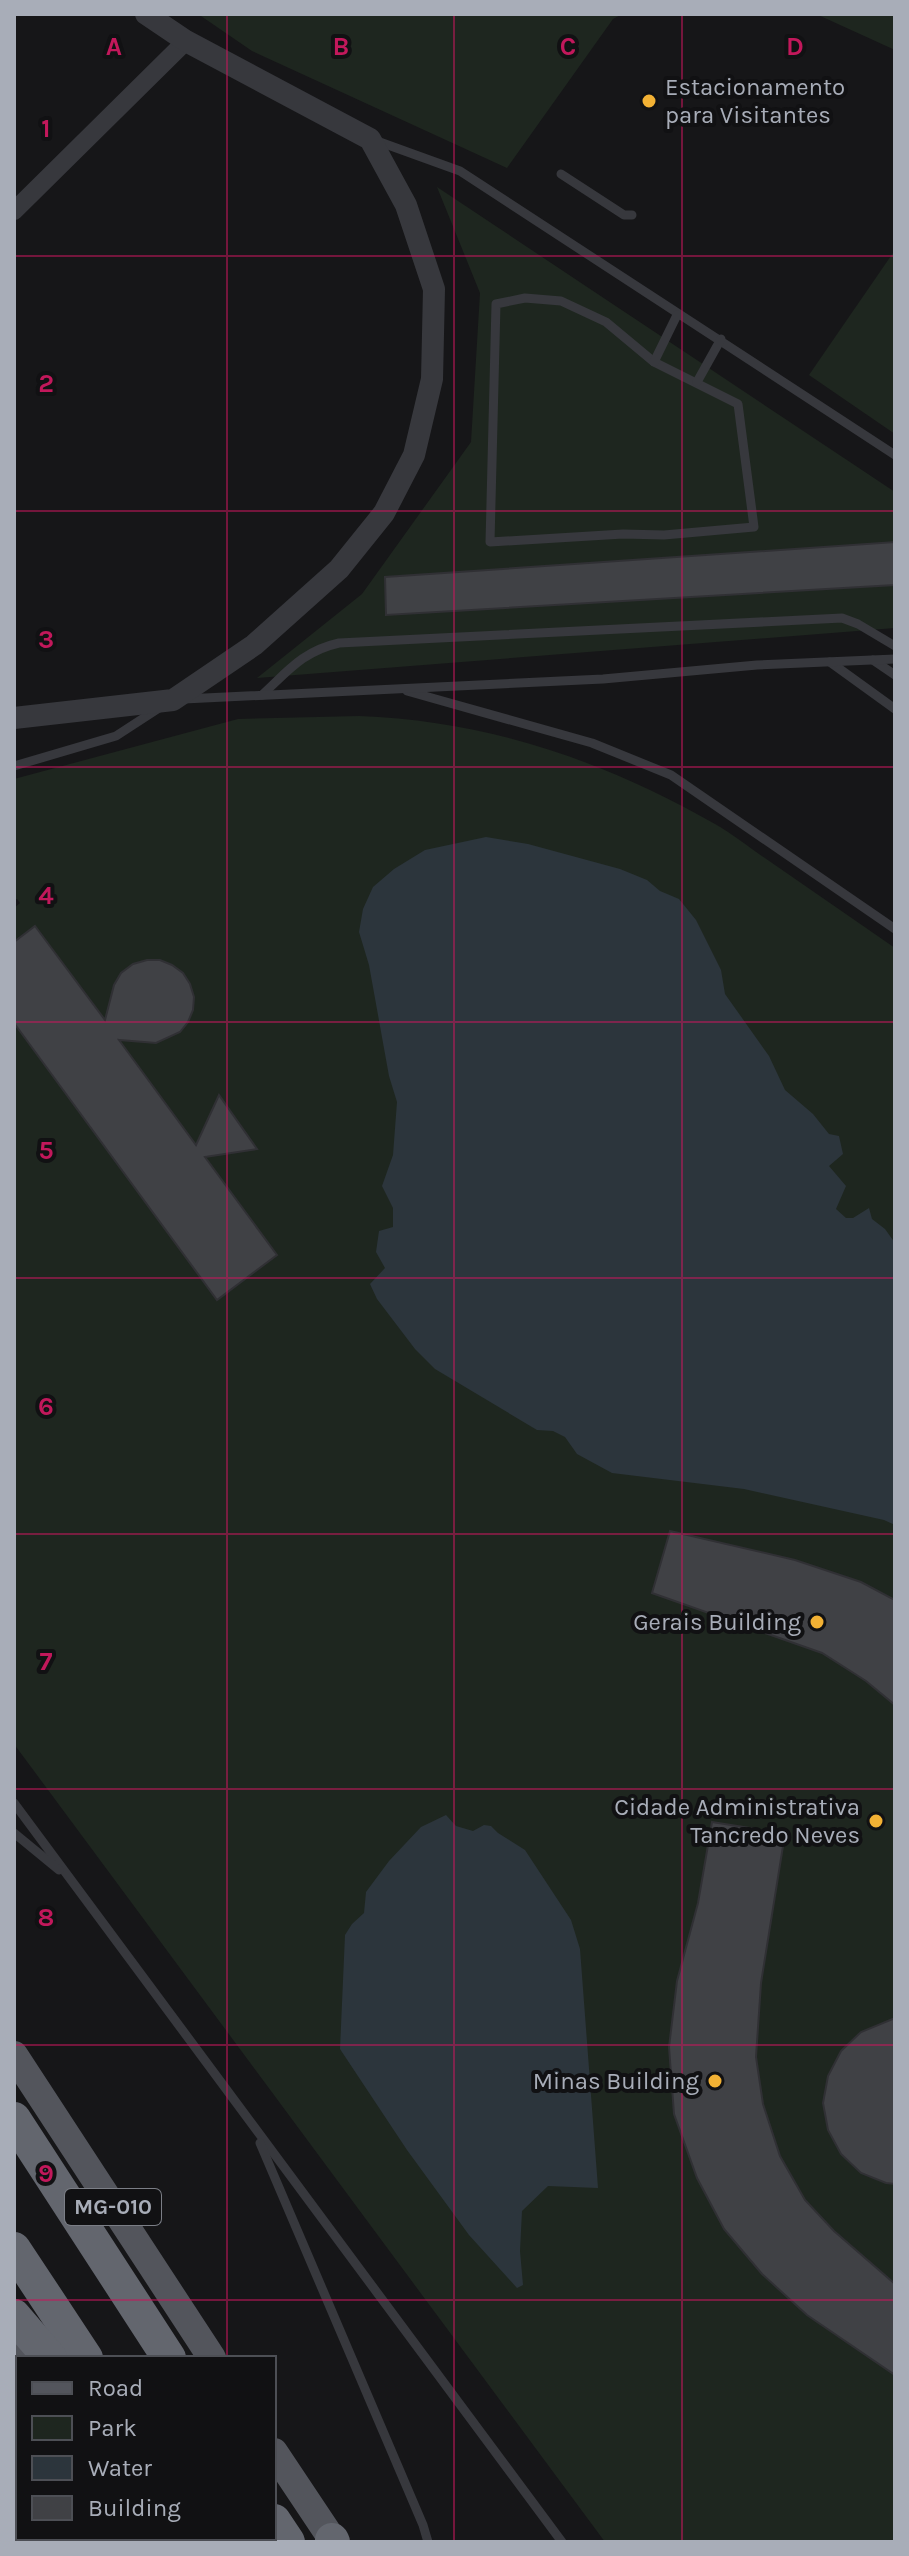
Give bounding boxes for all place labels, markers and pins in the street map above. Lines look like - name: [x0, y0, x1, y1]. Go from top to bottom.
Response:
- place label: Estacionamento para Visitantes: [665, 73, 845, 129]
- marker: Estacionamento para Visitantes: [640, 92, 658, 110]
- place label: Gerais Building: [633, 1608, 801, 1636]
- marker: Gerais Building: [808, 1613, 826, 1631]
- place label: Cidade Administrativa Tancredo Neves: [614, 1793, 860, 1849]
- marker: Cidade Administrativa Tancredo Neves: [867, 1812, 885, 1830]
- place label: Minas Building: [533, 2067, 699, 2095]
- marker: Minas Building: [706, 2072, 724, 2090]

